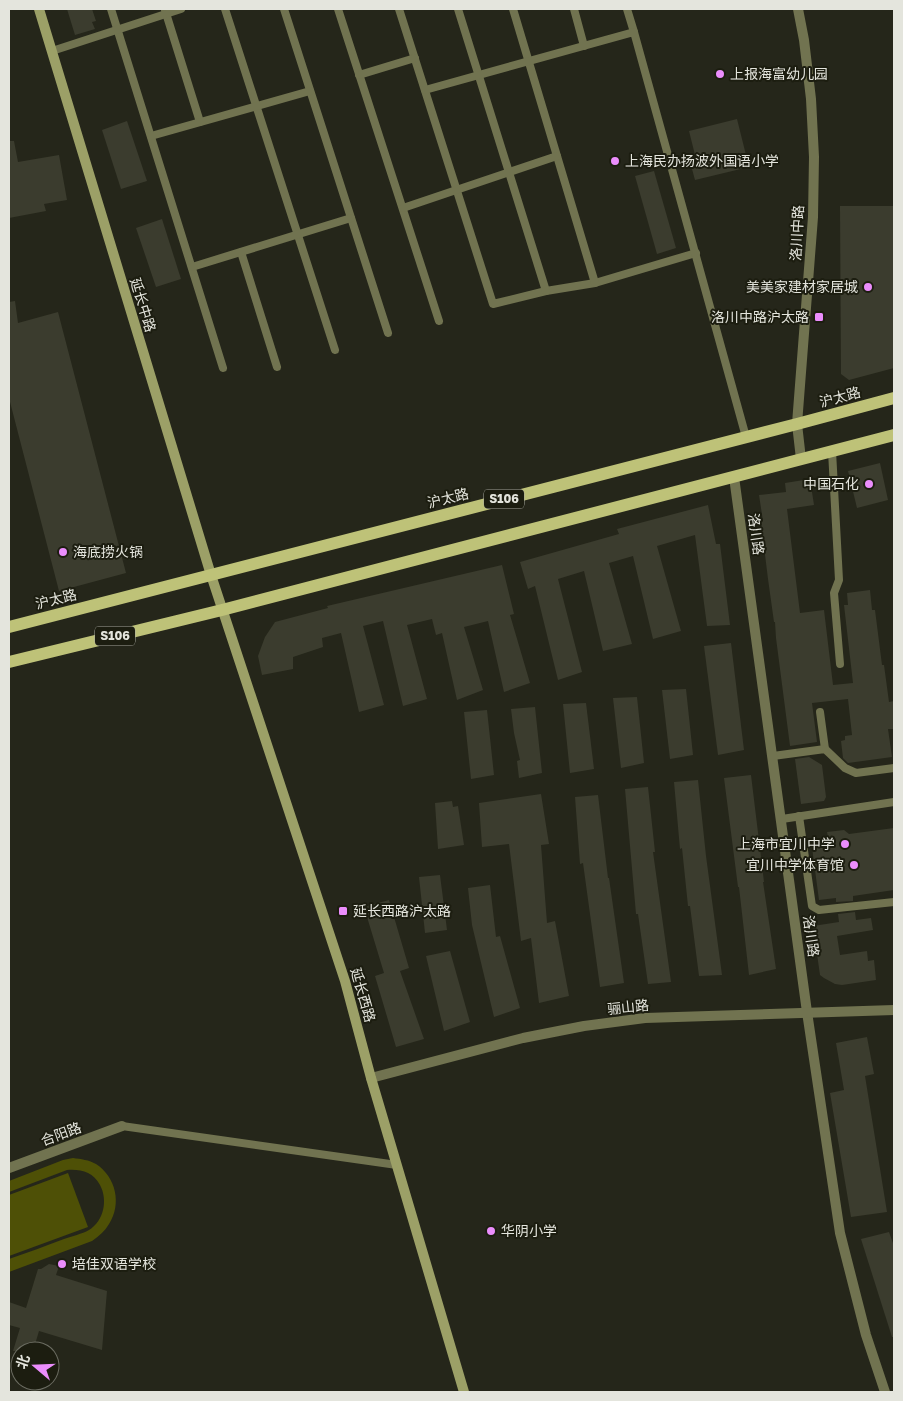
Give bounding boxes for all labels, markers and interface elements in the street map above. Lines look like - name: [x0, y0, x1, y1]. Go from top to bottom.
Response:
- place label: 上报海富幼儿园: [730, 65, 828, 82]
- marker: 上报海富幼儿园: [714, 68, 726, 80]
- place label: 上海民办扬波外国语小学: [625, 152, 779, 169]
- marker: 上海民办扬波外国语小学: [609, 155, 621, 167]
- street label: 洛川中路: [787, 205, 806, 261]
- street label: 延长中路: [127, 276, 160, 334]
- place label: 美美家建材家居城: [746, 278, 858, 295]
- marker: 美美家建材家居城: [862, 281, 874, 293]
- place label: 洛川中路沪太路: [711, 308, 809, 325]
- marker: 洛川中路沪太路: [813, 311, 825, 323]
- street label: 沪太路: [817, 383, 862, 410]
- place label: 中国石化: [803, 475, 859, 492]
- marker: 中国石化: [863, 478, 875, 490]
- street label: 沪太路: [425, 484, 470, 511]
- road number: S106: [484, 489, 524, 508]
- street label: 洛川路: [745, 512, 768, 556]
- place label: 海底捞火锅: [73, 543, 143, 560]
- marker: 海底捞火锅: [57, 546, 69, 558]
- street label: 沪太路: [33, 585, 78, 612]
- road number: S106: [95, 626, 135, 646]
- place label: 上海市宜川中学: [737, 835, 835, 852]
- marker: 上海市宜川中学: [839, 838, 851, 850]
- place label: 宜川中学体育馆: [746, 856, 844, 873]
- marker: 宜川中学体育馆: [848, 859, 860, 871]
- place label: 延长西路沪太路: [353, 902, 451, 919]
- marker: 延长西路沪太路: [337, 905, 349, 917]
- street label: 洛川路: [800, 914, 823, 958]
- street label: 延长西路: [348, 966, 379, 1024]
- street label: 骊山路: [606, 996, 650, 1017]
- street label: 合阳路: [38, 1118, 83, 1149]
- place label: 华阴小学: [501, 1222, 557, 1239]
- marker: 华阴小学: [485, 1225, 497, 1237]
- place label: 培佳双语学校: [72, 1255, 156, 1272]
- marker: 培佳双语学校: [56, 1258, 68, 1270]
- north arrow: [10, 1341, 60, 1391]
- text: 北: [12, 1352, 33, 1371]

